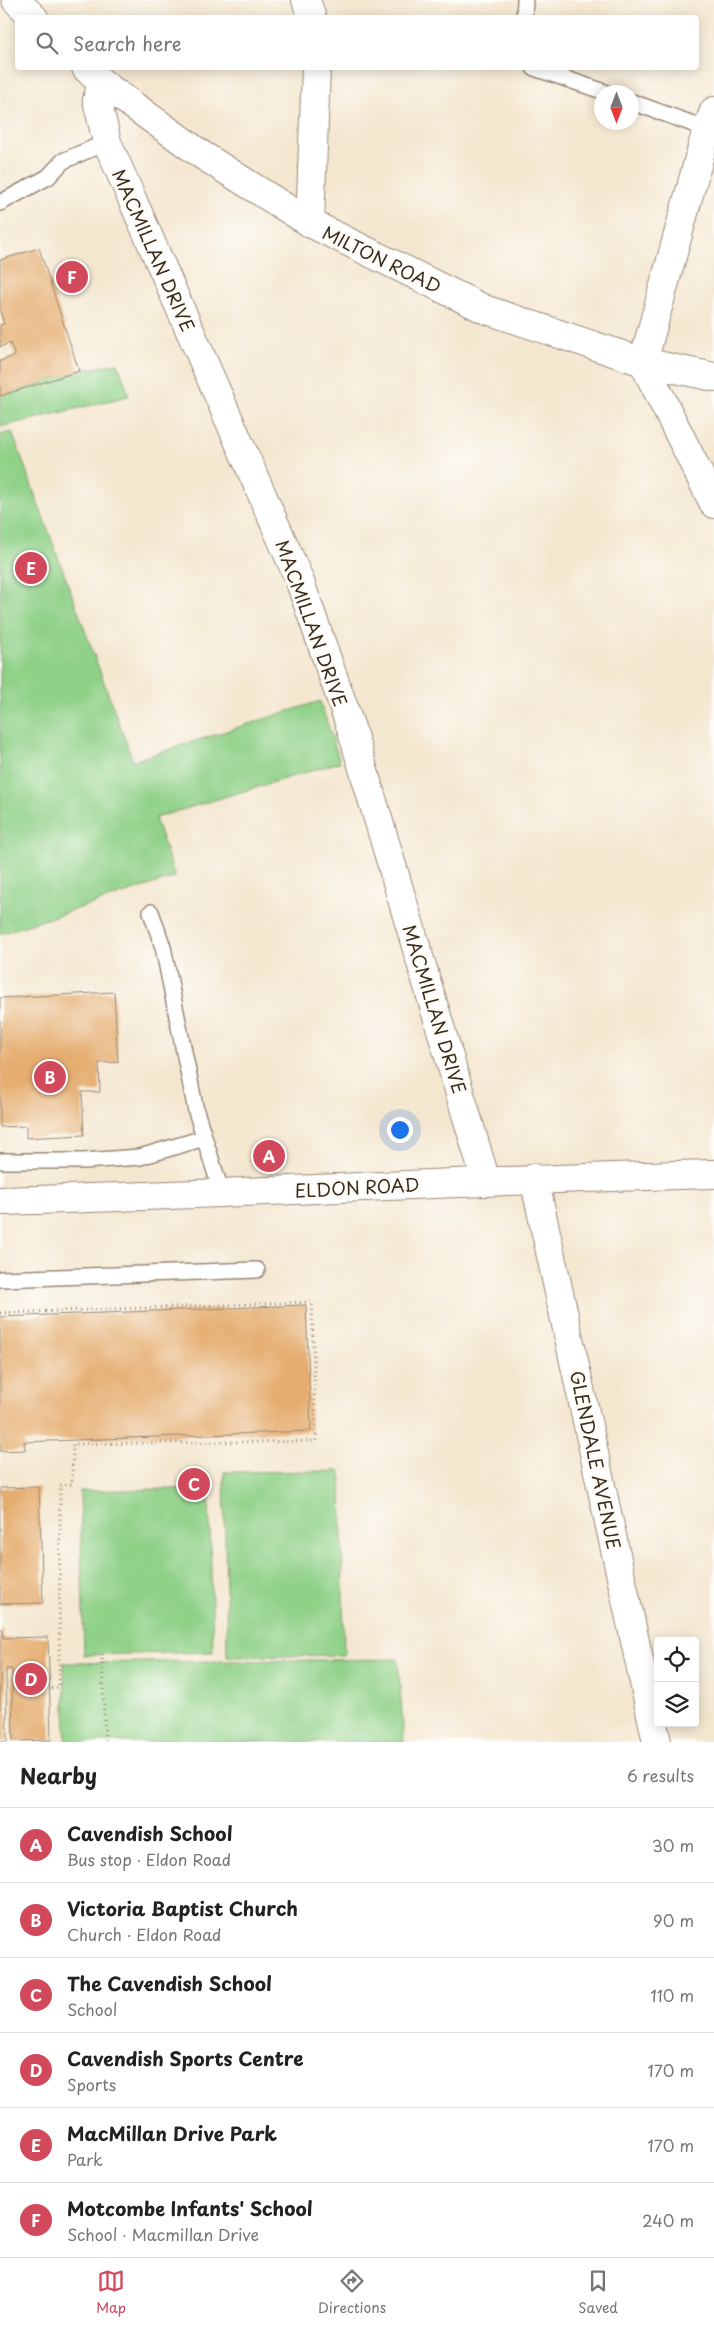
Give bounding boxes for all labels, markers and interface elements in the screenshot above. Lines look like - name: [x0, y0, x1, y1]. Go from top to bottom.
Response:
- search box: [15, 15, 699, 70]
- icon: search: [33, 29, 61, 57]
- text: Search here: [73, 29, 182, 57]
- north arrow: [594, 85, 639, 130]
- street label: MACMILLAN DRIVE: [106, 164, 202, 336]
- street label: MILTON ROAD: [318, 219, 446, 299]
- pin: F: [56, 258, 88, 296]
- street label: MACMILLAN DRIVE: [269, 536, 355, 710]
- pin: E: [15, 549, 47, 587]
- street label: MACMILLAN DRIVE: [396, 921, 474, 1097]
- pin: B: [34, 1058, 66, 1096]
- your location: [387, 1117, 413, 1143]
- pin: A: [253, 1137, 285, 1175]
- street label: ELDON ROAD: [294, 1170, 420, 1204]
- street label: GLENDALE AVENUE: [564, 1368, 628, 1552]
- pin: C: [178, 1465, 210, 1503]
- map controls: [654, 1637, 699, 1727]
- button: locate: [654, 1637, 699, 1682]
- pin: D: [15, 1660, 47, 1698]
- button: layers: [654, 1682, 699, 1727]
- text: Nearby: [20, 1759, 97, 1791]
- text: 6 results: [627, 1763, 694, 1787]
- text: Cavendish School: [67, 1819, 232, 1847]
- text: A: [30, 1833, 42, 1857]
- text: 30 m: [652, 1833, 694, 1857]
- text: Bus stop · Eldon Road: [67, 1847, 231, 1871]
- text: Victoria Baptist Church: [67, 1894, 298, 1922]
- text: B: [31, 1908, 41, 1932]
- text: 90 m: [653, 1908, 694, 1932]
- text: Church · Eldon Road: [67, 1922, 221, 1946]
- text: The Cavendish School: [67, 1969, 272, 1997]
- text: C: [30, 1983, 42, 2007]
- text: 110 m: [651, 1983, 694, 2007]
- text: School: [67, 1997, 117, 2021]
- text: Cavendish Sports Centre: [67, 2044, 304, 2072]
- text: D: [30, 2058, 42, 2082]
- text: 170 m: [648, 2058, 694, 2082]
- text: Sports: [67, 2072, 116, 2096]
- text: MacMillan Drive Park: [67, 2119, 277, 2147]
- text: E: [31, 2133, 41, 2157]
- text: 170 m: [648, 2133, 694, 2157]
- text: Park: [67, 2147, 103, 2171]
- text: Motcombe Infants' School: [67, 2194, 313, 2222]
- text: F: [31, 2208, 41, 2232]
- text: 240 m: [642, 2208, 694, 2232]
- text: School · Macmillan Drive: [67, 2222, 259, 2246]
- tab: Map: [96, 2267, 126, 2318]
- tab: Directions: [318, 2267, 386, 2318]
- tab: Saved: [578, 2267, 618, 2318]

